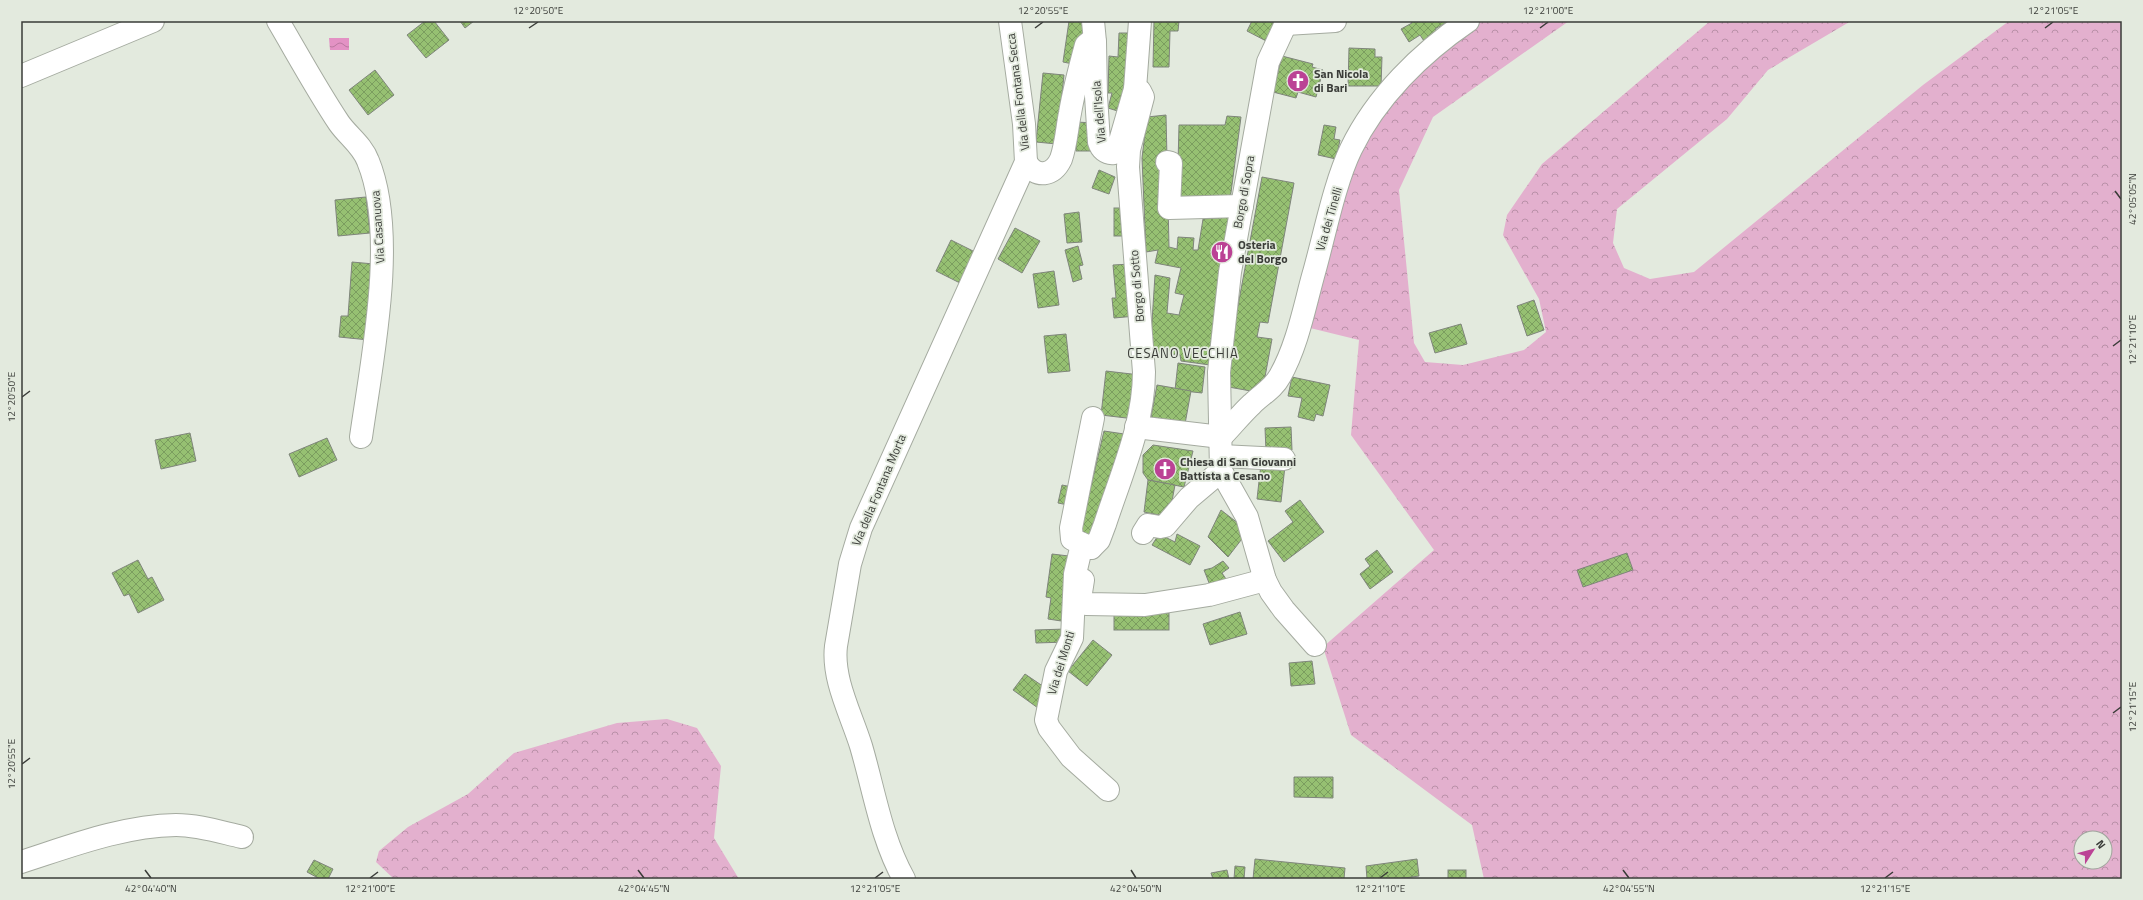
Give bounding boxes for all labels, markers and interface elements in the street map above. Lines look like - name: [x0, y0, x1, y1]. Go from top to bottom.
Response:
- text: 12°20'50"E: [513, 3, 564, 18]
- text: 12°20'55"E: [1018, 3, 1069, 18]
- text: 12°21'00"E: [1523, 3, 1574, 18]
- text: 12°21'05"E: [2028, 3, 2079, 18]
- street label: Via della Fontana Secca: [1001, 32, 1034, 152]
- place label: San Nicola di Bari: [1314, 64, 1368, 97]
- church icon: San Nicola di Bari: [1285, 68, 1311, 94]
- street label: Via dell'Isola: [1086, 80, 1111, 144]
- street label: Borgo di Sopra: [1228, 154, 1259, 230]
- text: 42°05'05"N: [2125, 173, 2140, 225]
- street label: Via dei Tinelli: [1310, 185, 1347, 253]
- street label: Via Casanuova: [365, 190, 390, 264]
- place label: Osteria del Borgo: [1238, 235, 1288, 268]
- restaurant icon: Osteria del Borgo: [1209, 239, 1235, 265]
- street label: Borgo di Sotto: [1124, 249, 1149, 323]
- text: 12°21'10"E: [2125, 314, 2140, 365]
- district label: CESANO VECCHIA: [1127, 343, 1239, 363]
- text: 12°20'50"E: [4, 371, 19, 422]
- street label: Via della Fontana Morta: [846, 431, 911, 549]
- place label: Chiesa di San Giovanni Battista a Cesano: [1180, 452, 1296, 485]
- church icon: Chiesa di San Giovanni Battista a Cesano: [1152, 456, 1178, 482]
- street label: Via dei Monti: [1042, 629, 1079, 697]
- text: 12°21'15"E: [2125, 681, 2140, 732]
- text: 12°20'55"E: [4, 738, 19, 789]
- north arrow: [2073, 830, 2113, 870]
- text: N: [2092, 836, 2110, 852]
- text: 42°04'40"N: [125, 881, 177, 896]
- text: 12°21'00"E: [345, 881, 396, 896]
- text: 42°04'45"N: [618, 881, 670, 896]
- text: 12°21'05"E: [850, 881, 901, 896]
- text: 42°04'50"N: [1110, 881, 1162, 896]
- text: 12°21'10"E: [1355, 881, 1406, 896]
- text: 42°04'55"N: [1603, 881, 1655, 896]
- text: 12°21'15"E: [1860, 881, 1911, 896]

